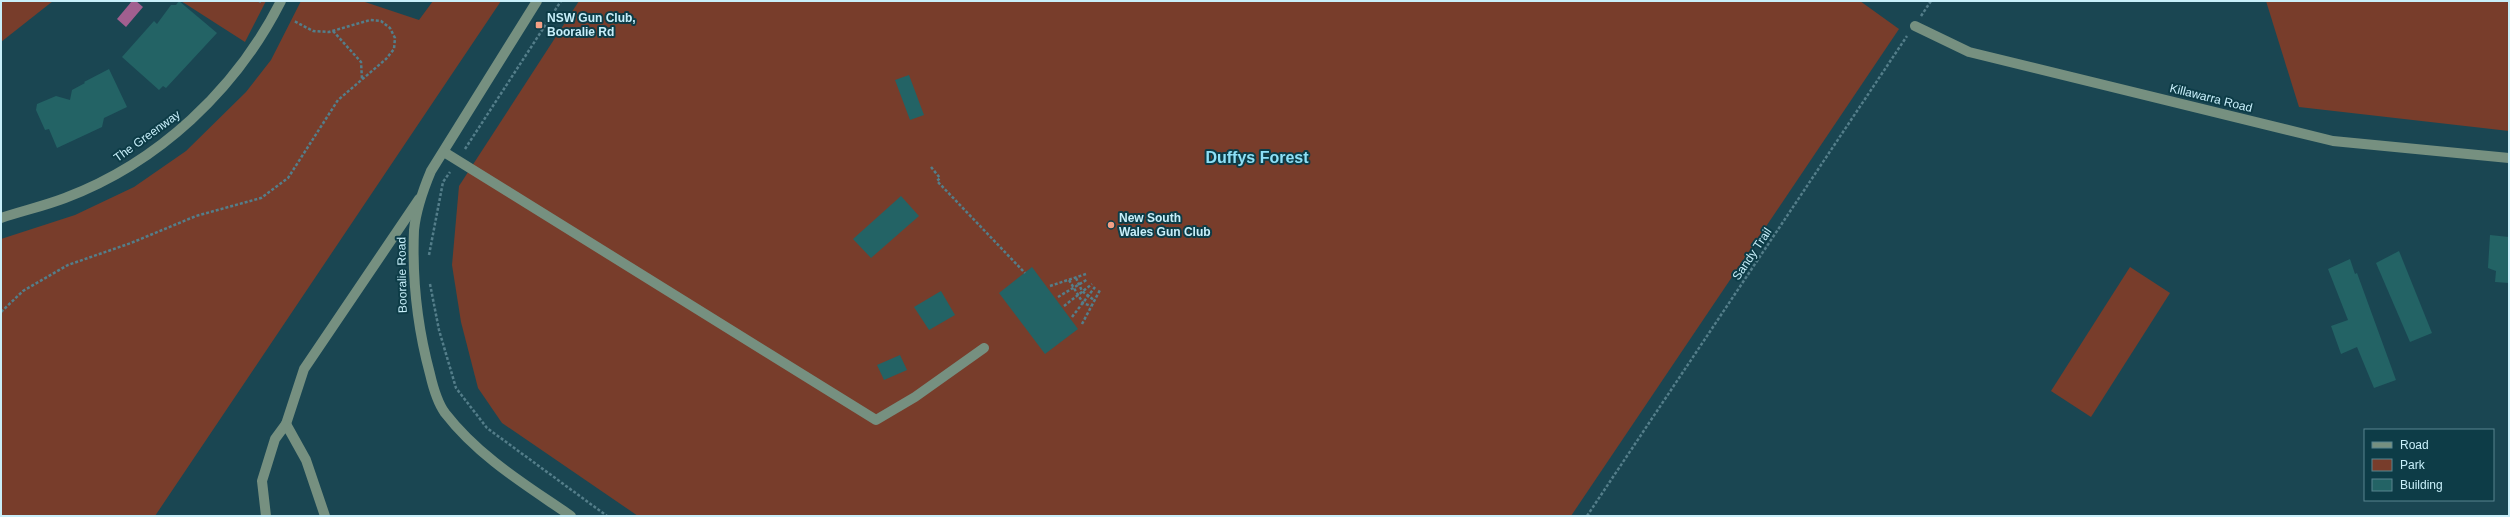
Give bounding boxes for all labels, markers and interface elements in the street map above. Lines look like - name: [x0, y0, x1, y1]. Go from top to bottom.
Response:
- place label: NSW Gun Club, Booralie Rd: [547, 11, 636, 39]
- marker: NSW Gun Club, Booralie Rd: [534, 20, 544, 30]
- street label: Killawarra Road: [2168, 81, 2254, 115]
- street label: The Greenway: [111, 107, 183, 165]
- district label: Duffys Forest: [1205, 149, 1309, 166]
- place label: New South Wales Gun Club: [1119, 211, 1211, 239]
- marker: New South Wales Gun Club: [1106, 220, 1116, 230]
- street label: Sandy Trail: [1729, 225, 1775, 283]
- street label: Booralie Road: [394, 237, 410, 313]
- legend: [2364, 429, 2494, 501]
- text: Road: [2400, 438, 2429, 452]
- text: Park: [2400, 458, 2426, 472]
- text: Building: [2400, 478, 2443, 492]

